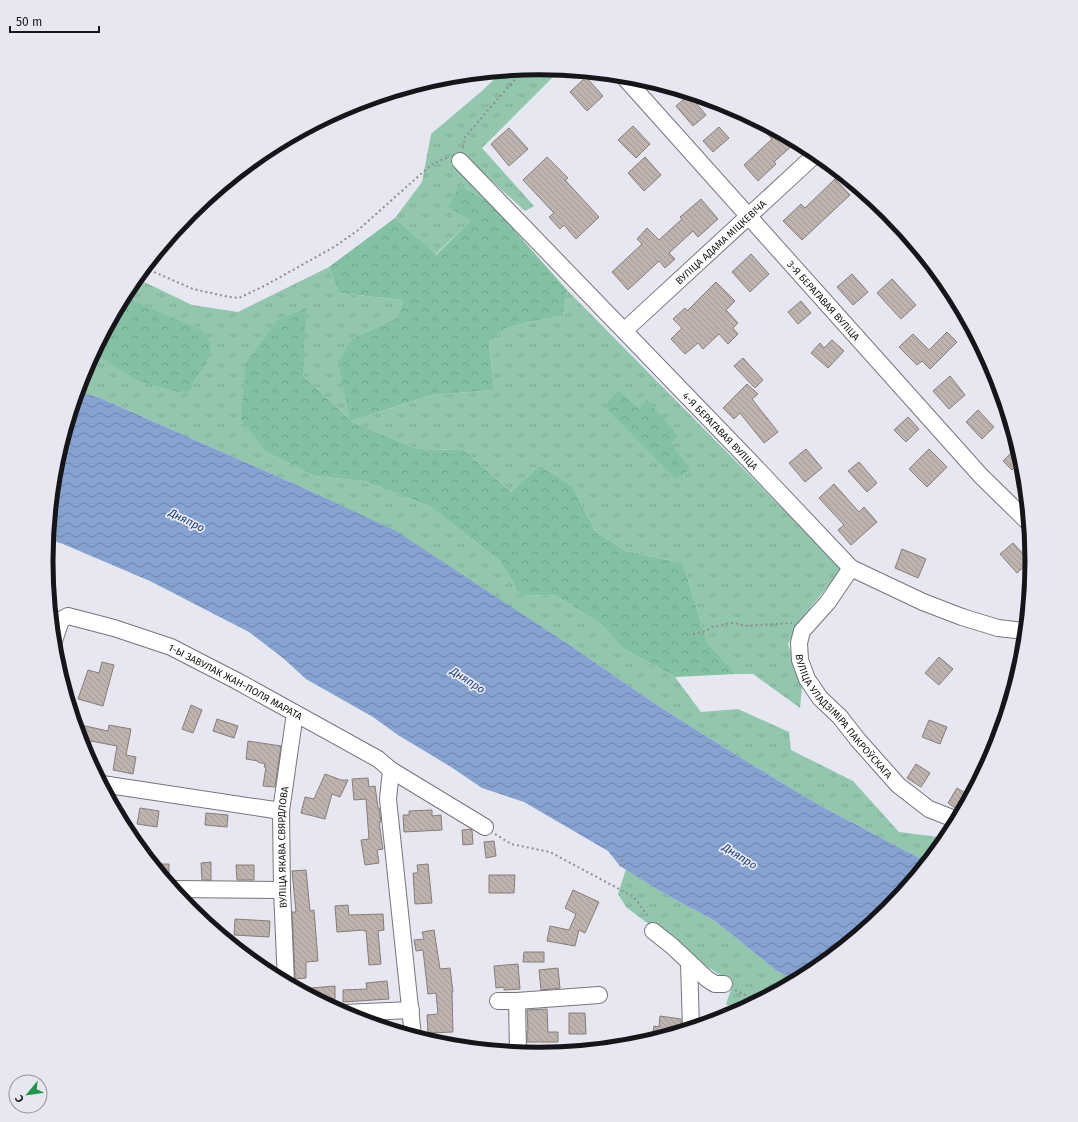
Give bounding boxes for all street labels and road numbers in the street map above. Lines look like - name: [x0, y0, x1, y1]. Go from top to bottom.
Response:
- street label: ВУЛІЦА АДАМА МІЦКЕВІЧА: [673, 198, 769, 287]
- street label: 3-Я БЕРАГАВАЯ ВУЛІЦА: [784, 259, 862, 344]
- street label: 4-Я БЕРАГАВАЯ ВУЛІЦА: [680, 390, 760, 473]
- street label: 1-Ы ЗАВУЛАК ЖАН-ПОЛЯ МАРАТА: [166, 642, 304, 723]
- street label: ВУЛІЦА УЛАДЗІМІРА ПАКРОЎСКАГА: [793, 654, 895, 782]
- street label: ВУЛІЦА ЯКАВА СВЯРДЛОВА: [276, 785, 292, 908]

